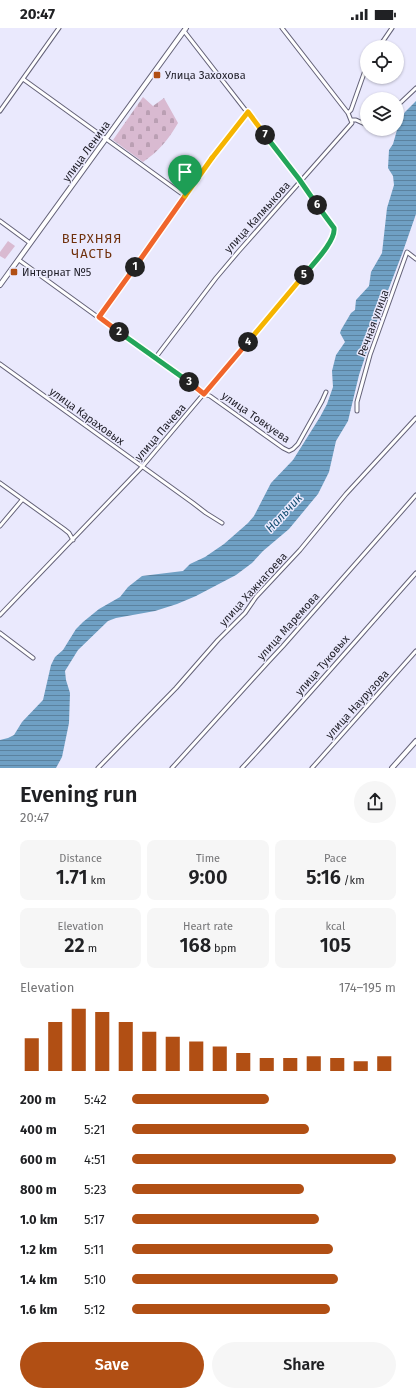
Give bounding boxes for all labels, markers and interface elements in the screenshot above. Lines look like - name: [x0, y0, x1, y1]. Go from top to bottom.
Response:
- text: 20:47: [20, 5, 55, 23]
- map controls: [360, 40, 404, 136]
- button: locate: [360, 40, 404, 84]
- place label: Улица Захохова: [165, 69, 246, 82]
- marker: Улица Захохова: [152, 70, 162, 80]
- button: layers: [360, 92, 404, 136]
- street label: улица Ленина: [60, 118, 113, 184]
- pin: 7: [255, 125, 275, 145]
- text: 7: [262, 128, 268, 141]
- pin: [168, 155, 202, 196]
- icon: arrive: [174, 161, 196, 183]
- street label: улица Калмыкова: [222, 179, 293, 256]
- pin: 6: [307, 195, 327, 215]
- text: 6: [314, 198, 320, 211]
- district label: ВЕРХНЯЯ ЧАСТЬ: [62, 231, 122, 261]
- pin: 1: [125, 257, 145, 277]
- text: 1: [132, 260, 138, 273]
- pin: 5: [294, 265, 314, 285]
- place label: Интернат №5: [22, 266, 92, 279]
- marker: Интернат №5: [9, 267, 19, 277]
- text: 5: [301, 268, 307, 281]
- street label: Речная улица: [355, 288, 392, 358]
- pin: 2: [109, 322, 129, 342]
- text: 2: [116, 325, 122, 338]
- pin: 4: [238, 332, 258, 352]
- text: 4: [245, 335, 251, 348]
- pin: 3: [179, 372, 199, 392]
- text: 3: [186, 375, 192, 388]
- street label: улица Караховых: [47, 385, 127, 448]
- street label: улица Товкуева: [219, 389, 292, 446]
- street label: улица Пачева: [132, 401, 189, 463]
- water label: Нальчик: [263, 490, 306, 535]
- street label: улица Хажнагоева: [217, 550, 290, 629]
- street label: улица Маремова: [255, 590, 322, 663]
- street label: улица Туковых: [293, 632, 353, 698]
- street label: улица Наурузова: [323, 667, 392, 741]
- text: Evening run: [20, 781, 137, 808]
- button: share: [354, 781, 396, 823]
- text: 20:47: [20, 810, 49, 825]
- text: Distance: [59, 852, 102, 865]
- text: Time: [196, 852, 220, 865]
- text: Pace: [324, 852, 347, 865]
- text: 1.71: [56, 865, 88, 889]
- text: 9:00: [188, 865, 227, 889]
- text: 5:16: [306, 865, 341, 889]
- text: km: [88, 874, 106, 887]
- text: /km: [341, 874, 365, 887]
- text: Elevation: [58, 920, 104, 933]
- text: Heart rate: [183, 920, 233, 933]
- text: kcal: [325, 920, 345, 933]
- text: 22: [64, 933, 85, 957]
- text: 168: [179, 933, 211, 957]
- text: 105: [320, 933, 351, 957]
- text: m: [85, 942, 97, 955]
- text: bpm: [211, 942, 237, 955]
- text: Elevation: [20, 980, 74, 995]
- text: 174–195 m: [339, 980, 396, 995]
- text: 200 m: [20, 1092, 56, 1107]
- text: 5:42: [84, 1092, 107, 1107]
- text: 400 m: [20, 1122, 57, 1137]
- text: 5:21: [84, 1122, 105, 1137]
- text: 600 m: [20, 1152, 57, 1167]
- text: 4:51: [84, 1152, 106, 1167]
- text: 800 m: [20, 1182, 57, 1197]
- text: 5:23: [84, 1182, 107, 1197]
- text: 1.0 km: [20, 1212, 58, 1227]
- text: 5:17: [84, 1212, 105, 1227]
- text: 1.2 km: [20, 1242, 57, 1257]
- text: 5:11: [84, 1242, 104, 1257]
- text: 1.4 km: [20, 1272, 57, 1287]
- text: 5:10: [84, 1272, 106, 1287]
- text: 1.6 km: [20, 1302, 58, 1317]
- text: 5:12: [84, 1302, 105, 1317]
- button: Save: [20, 1342, 204, 1388]
- button: Share: [212, 1342, 396, 1388]

